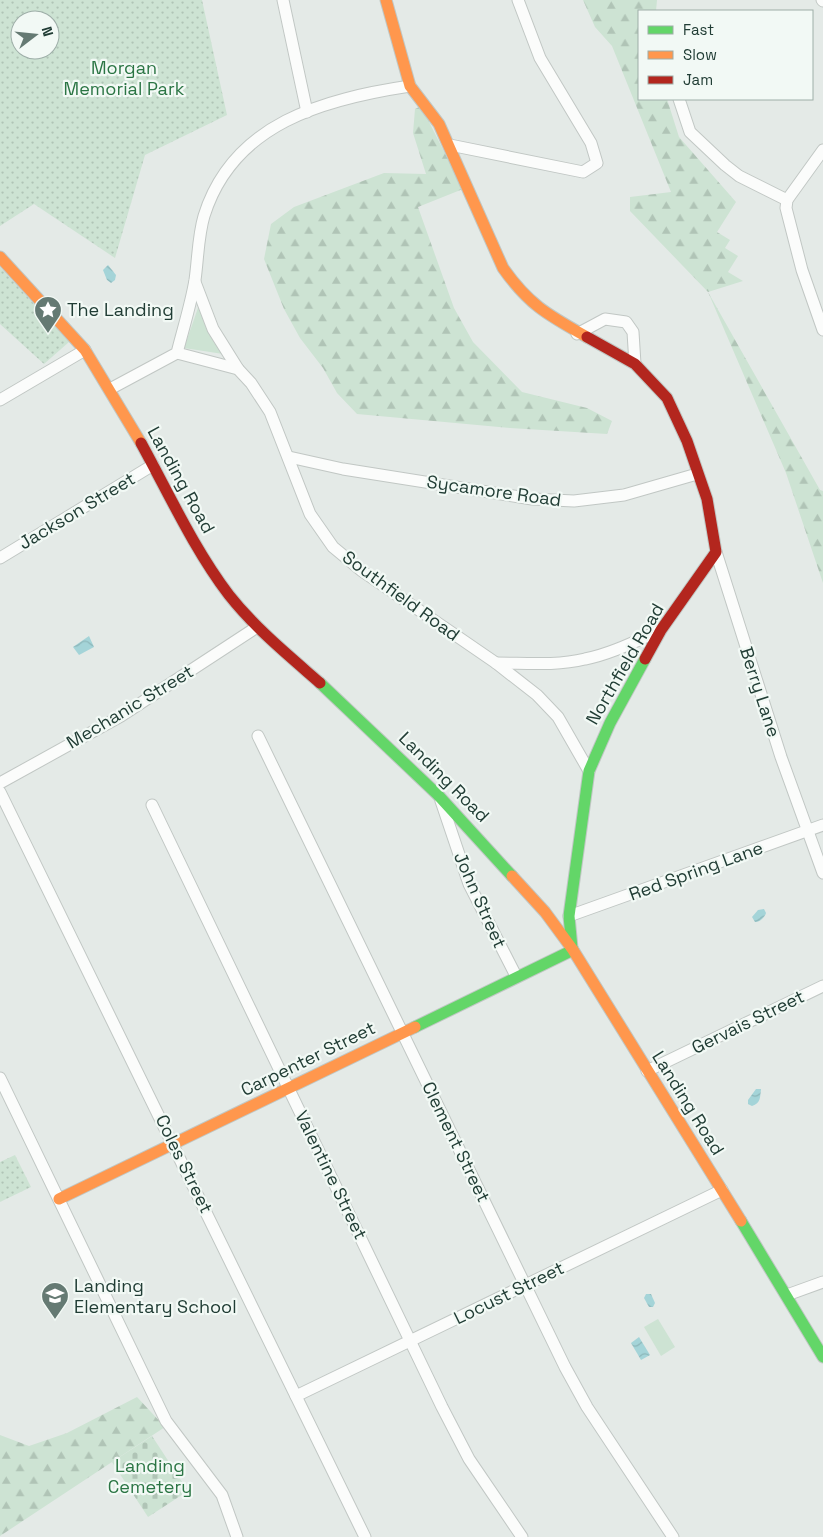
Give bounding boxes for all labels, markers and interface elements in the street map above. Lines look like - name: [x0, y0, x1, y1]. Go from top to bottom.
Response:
- north arrow: [10, 10, 60, 60]
- legend: [638, 10, 813, 100]
- text: Fast: [683, 20, 714, 39]
- text: N: [38, 24, 57, 38]
- text: Slow: [683, 45, 717, 64]
- park label: Morgan Memorial Park: [64, 56, 185, 100]
- text: Jam: [683, 70, 713, 89]
- place icon: The Landing: [33, 295, 63, 334]
- place label: The Landing: [67, 298, 174, 321]
- street label: Landing Road: [143, 422, 220, 537]
- street label: Jackson Street: [14, 467, 139, 554]
- street label: Sycamore Road: [425, 470, 563, 511]
- street label: Southfield Road: [338, 545, 465, 646]
- street label: Northfield Road: [581, 599, 669, 729]
- street label: Berry Lane: [735, 644, 786, 740]
- street label: Mechanic Street: [62, 660, 197, 754]
- street label: Landing Road: [394, 727, 494, 827]
- street label: Red Spring Lane: [626, 836, 766, 905]
- street label: John Street: [449, 848, 512, 952]
- street label: Gervais Street: [688, 984, 808, 1059]
- street label: Carpenter Street: [237, 1016, 379, 1101]
- street label: Landing Road: [647, 1046, 730, 1159]
- street label: Clement Street: [417, 1078, 496, 1206]
- street label: Valentine Street: [290, 1107, 373, 1243]
- street label: Coles Street: [151, 1111, 218, 1217]
- street label: Locust Street: [450, 1256, 568, 1329]
- place label: Landing Elementary School: [74, 1274, 237, 1318]
- school or university icon: Landing Elementary School: [40, 1281, 70, 1320]
- park label: Landing Cemetery: [108, 1454, 192, 1498]

